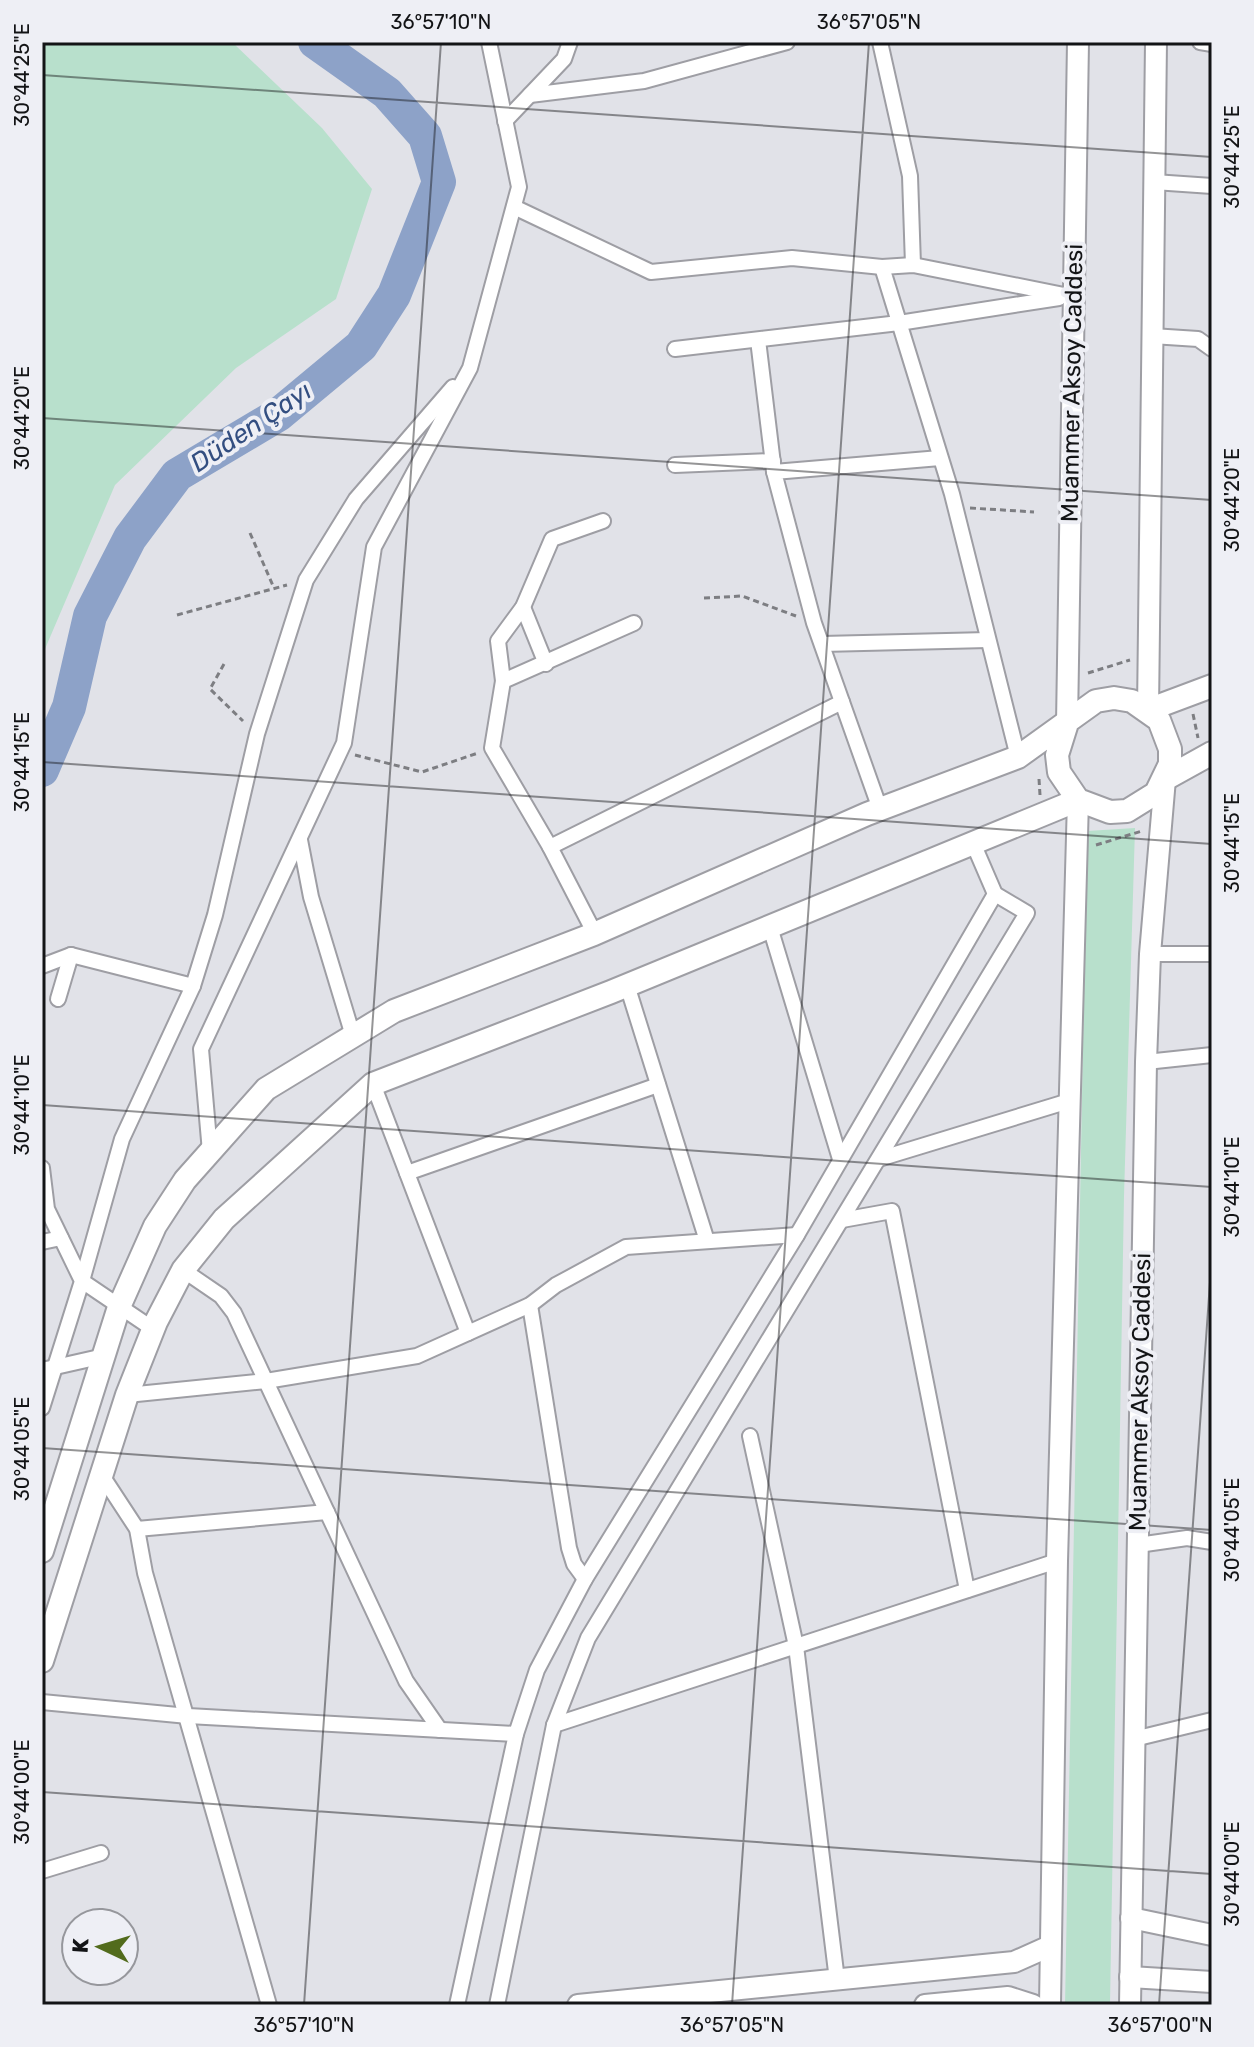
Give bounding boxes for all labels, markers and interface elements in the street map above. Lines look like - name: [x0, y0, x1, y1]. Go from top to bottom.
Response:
- text: 36°57'10"N: [391, 10, 491, 34]
- text: 36°57'05"N: [817, 10, 921, 34]
- text: 30°44'25"E: [10, 23, 34, 127]
- text: 30°44'25"E: [1220, 105, 1244, 209]
- street label: Muammer Aksoy Caddesi: [1056, 244, 1088, 522]
- text: 30°44'20"E: [10, 366, 34, 470]
- water label: Düden Çayı: [185, 375, 317, 479]
- text: 30°44'20"E: [1220, 448, 1244, 552]
- text: 30°44'15"E: [10, 712, 34, 812]
- text: 30°44'15"E: [1220, 793, 1244, 893]
- text: 30°44'10"E: [10, 1054, 34, 1156]
- text: 30°44'10"E: [1220, 1136, 1244, 1238]
- street label: Muammer Aksoy Caddesi: [1124, 1253, 1156, 1531]
- text: 30°44'05"E: [10, 1397, 34, 1501]
- text: 30°44'05"E: [1220, 1478, 1244, 1582]
- text: 30°44'00"E: [10, 1739, 34, 1845]
- text: 30°44'00"E: [1220, 1821, 1244, 1927]
- north arrow: [60, 1907, 140, 1987]
- text: K: [67, 1937, 95, 1954]
- text: 36°57'10"N: [254, 2013, 354, 2037]
- text: 36°57'05"N: [680, 2013, 784, 2037]
- text: 36°57'00"N: [1107, 2013, 1213, 2037]

